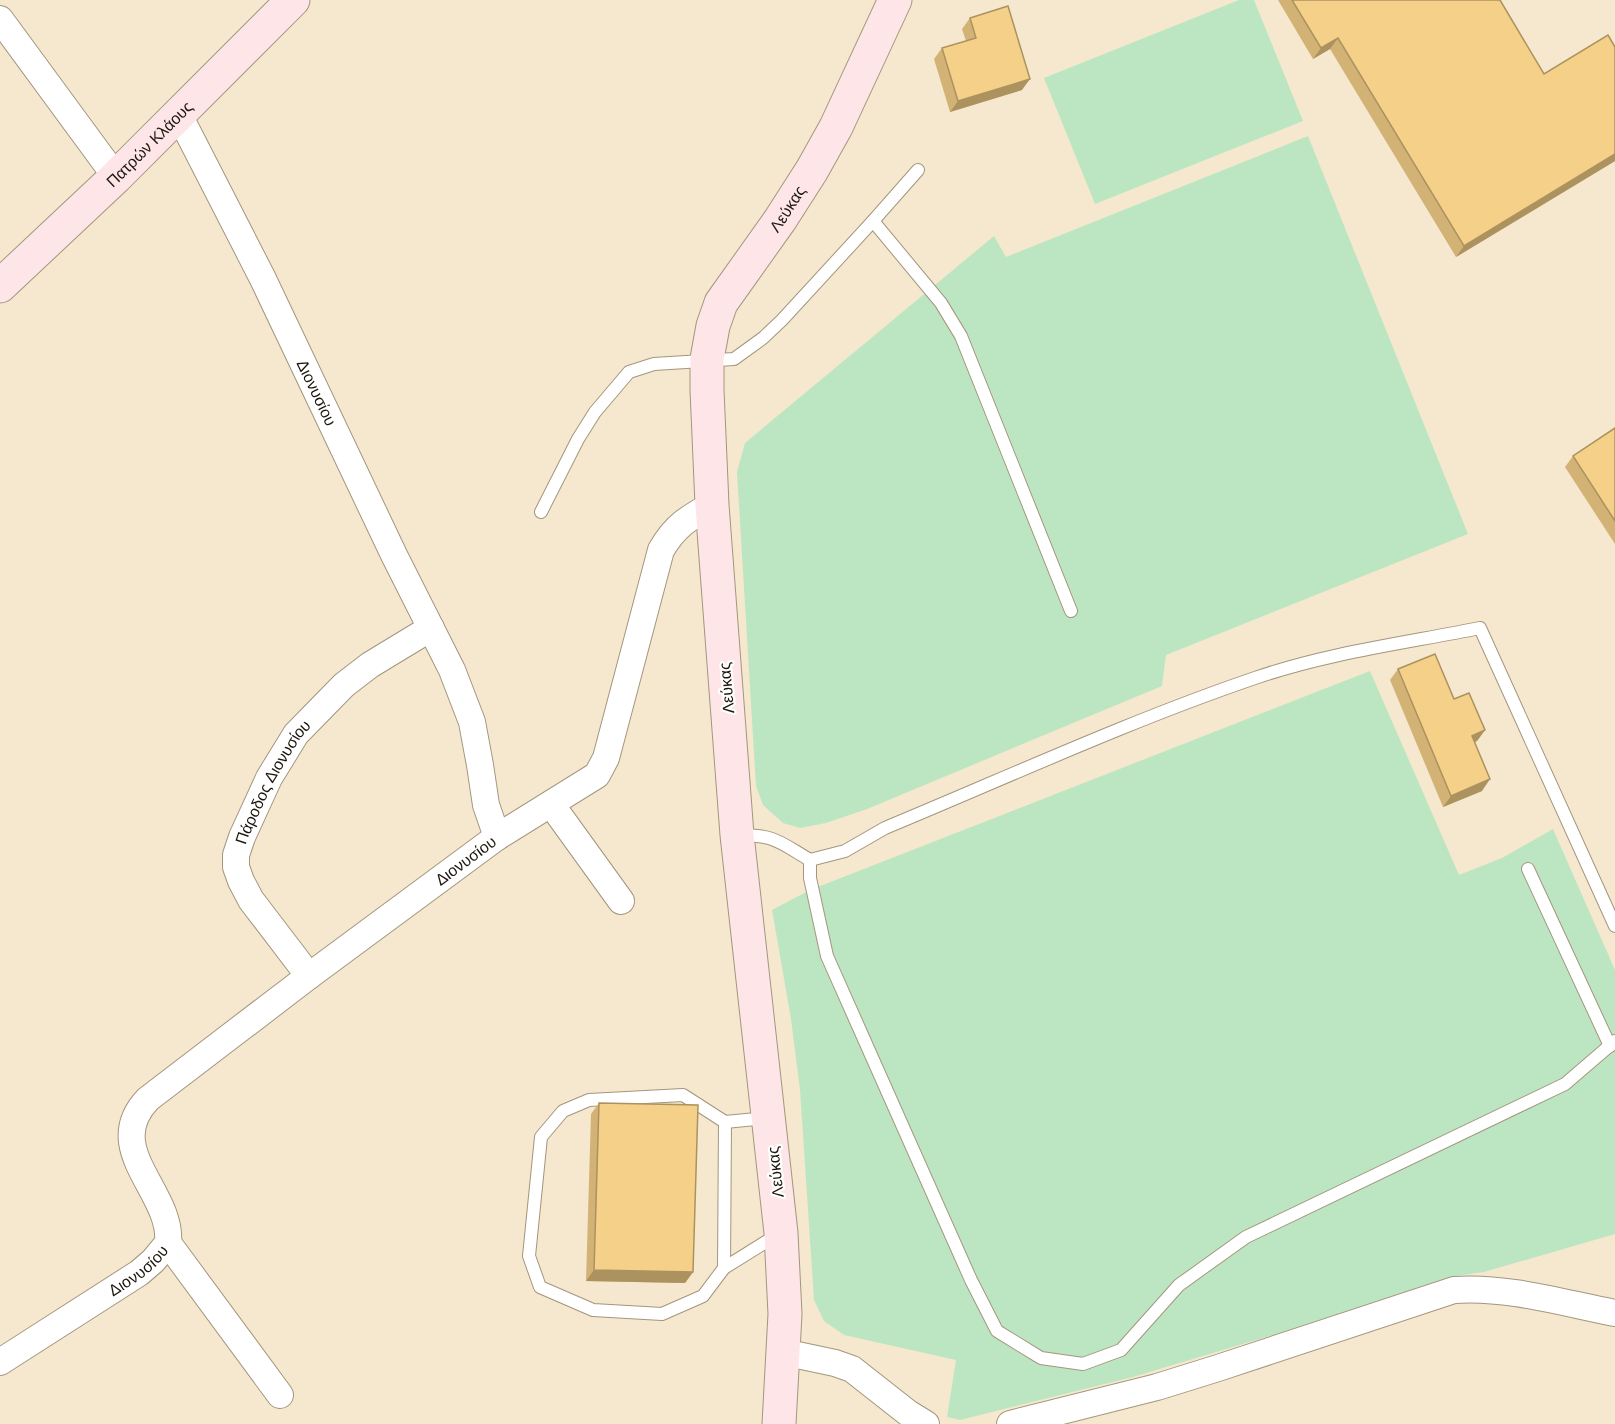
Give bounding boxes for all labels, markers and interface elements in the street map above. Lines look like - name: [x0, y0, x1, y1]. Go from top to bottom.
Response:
- street label: Πατρών Κλάους: [102, 96, 197, 192]
- street label: Λεύκας: [765, 181, 811, 236]
- street label: Διονυσίου: [292, 356, 341, 429]
- street label: Λεύκας: [714, 661, 739, 714]
- street label: Πάροδος Διονυσίου: [230, 715, 315, 847]
- street label: Διονυσίου: [431, 831, 500, 890]
- street label: Λεύκας: [762, 1145, 789, 1199]
- street label: Διονυσίου: [105, 1241, 173, 1301]

